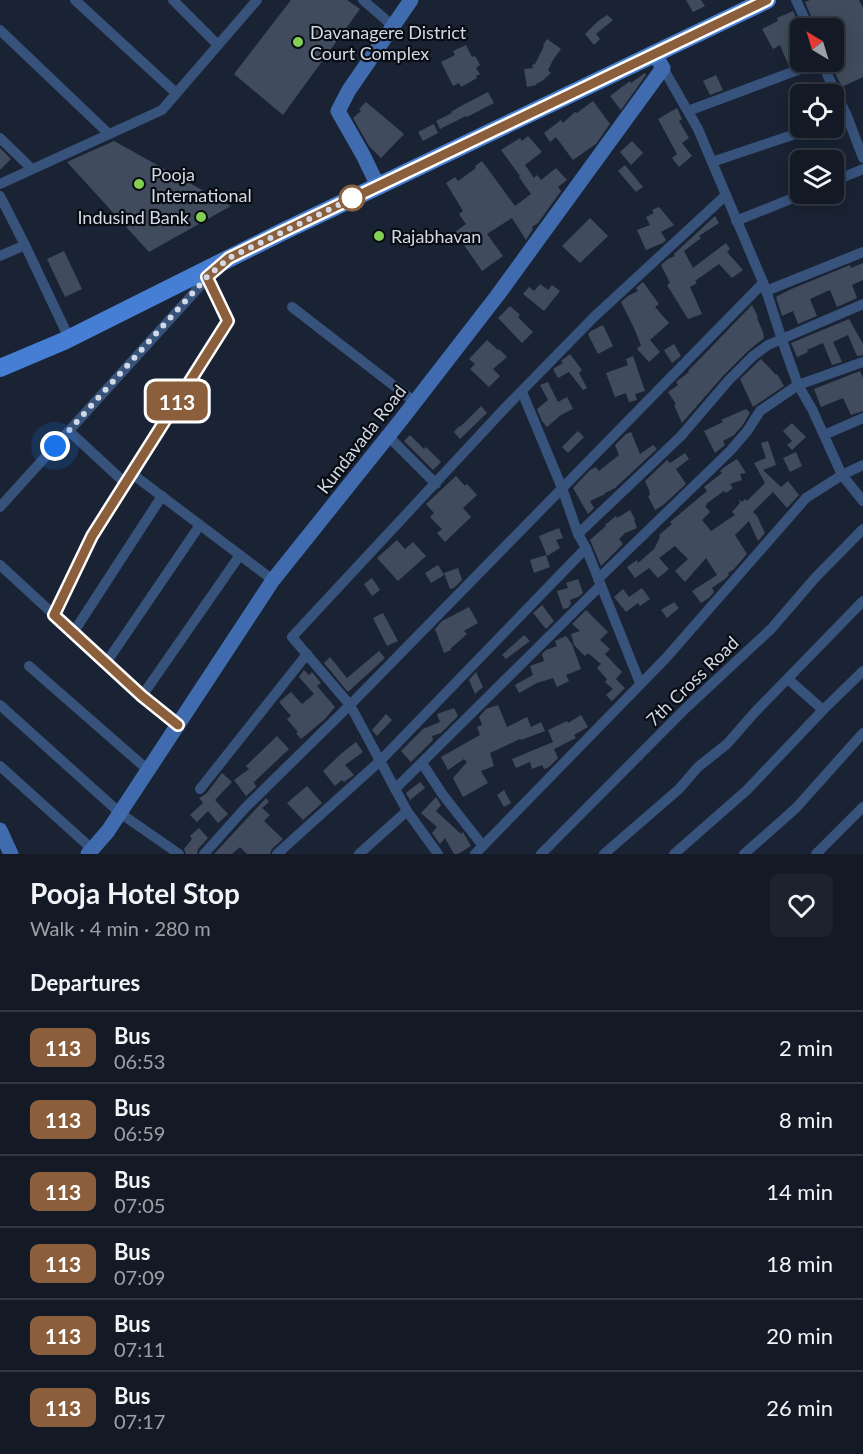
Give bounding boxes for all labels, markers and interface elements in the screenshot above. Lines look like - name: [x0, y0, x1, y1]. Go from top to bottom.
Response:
- north arrow: [790, 18, 844, 72]
- map controls: [790, 18, 844, 204]
- place label: Davanagere District Court Complex: [310, 21, 467, 64]
- marker: Davanagere District Court Complex: [291, 35, 305, 49]
- button: locate: [790, 84, 844, 138]
- button: layers: [790, 150, 844, 204]
- place label: Pooja International: [151, 163, 252, 206]
- marker: Pooja International: [132, 177, 146, 191]
- unlabelled marker: [339, 185, 365, 211]
- place label: Indusind Bank: [77, 206, 190, 228]
- marker: Indusind Bank: [194, 210, 208, 224]
- place label: Rajabhavan: [391, 225, 481, 247]
- marker: Rajabhavan: [372, 229, 386, 243]
- street label: Kundavada Road: [312, 380, 410, 498]
- line badge: 113: [142, 382, 212, 420]
- text: 113: [159, 389, 195, 414]
- your location: [40, 431, 70, 461]
- street label: 7th Cross Road: [641, 631, 743, 731]
- button: heart: [770, 874, 833, 937]
- text: Pooja Hotel Stop: [30, 876, 240, 910]
- text: Walk · 4 min · 280 m: [30, 916, 211, 940]
- text: Departures: [30, 969, 140, 996]
- text: Bus: [114, 1022, 150, 1049]
- text: 2 min: [779, 1034, 833, 1061]
- text: 113: [45, 1035, 81, 1060]
- text: 06:53: [114, 1049, 165, 1073]
- text: Bus: [114, 1094, 150, 1121]
- text: 8 min: [779, 1106, 833, 1133]
- text: 113: [45, 1107, 81, 1132]
- text: 06:59: [114, 1121, 165, 1145]
- text: Bus: [114, 1166, 150, 1193]
- text: 14 min: [766, 1178, 833, 1205]
- text: 113: [45, 1179, 81, 1204]
- text: 07:05: [114, 1193, 165, 1217]
- text: Bus: [114, 1238, 150, 1265]
- text: 18 min: [766, 1250, 833, 1277]
- text: 113: [45, 1251, 81, 1276]
- text: 07:09: [114, 1265, 165, 1289]
- text: Bus: [114, 1310, 150, 1337]
- text: 20 min: [766, 1322, 833, 1349]
- text: 113: [45, 1323, 81, 1348]
- text: 07:11: [114, 1337, 165, 1361]
- text: Bus: [114, 1382, 150, 1409]
- text: 26 min: [766, 1394, 833, 1421]
- text: 113: [45, 1395, 81, 1420]
- text: 07:17: [114, 1409, 165, 1433]

